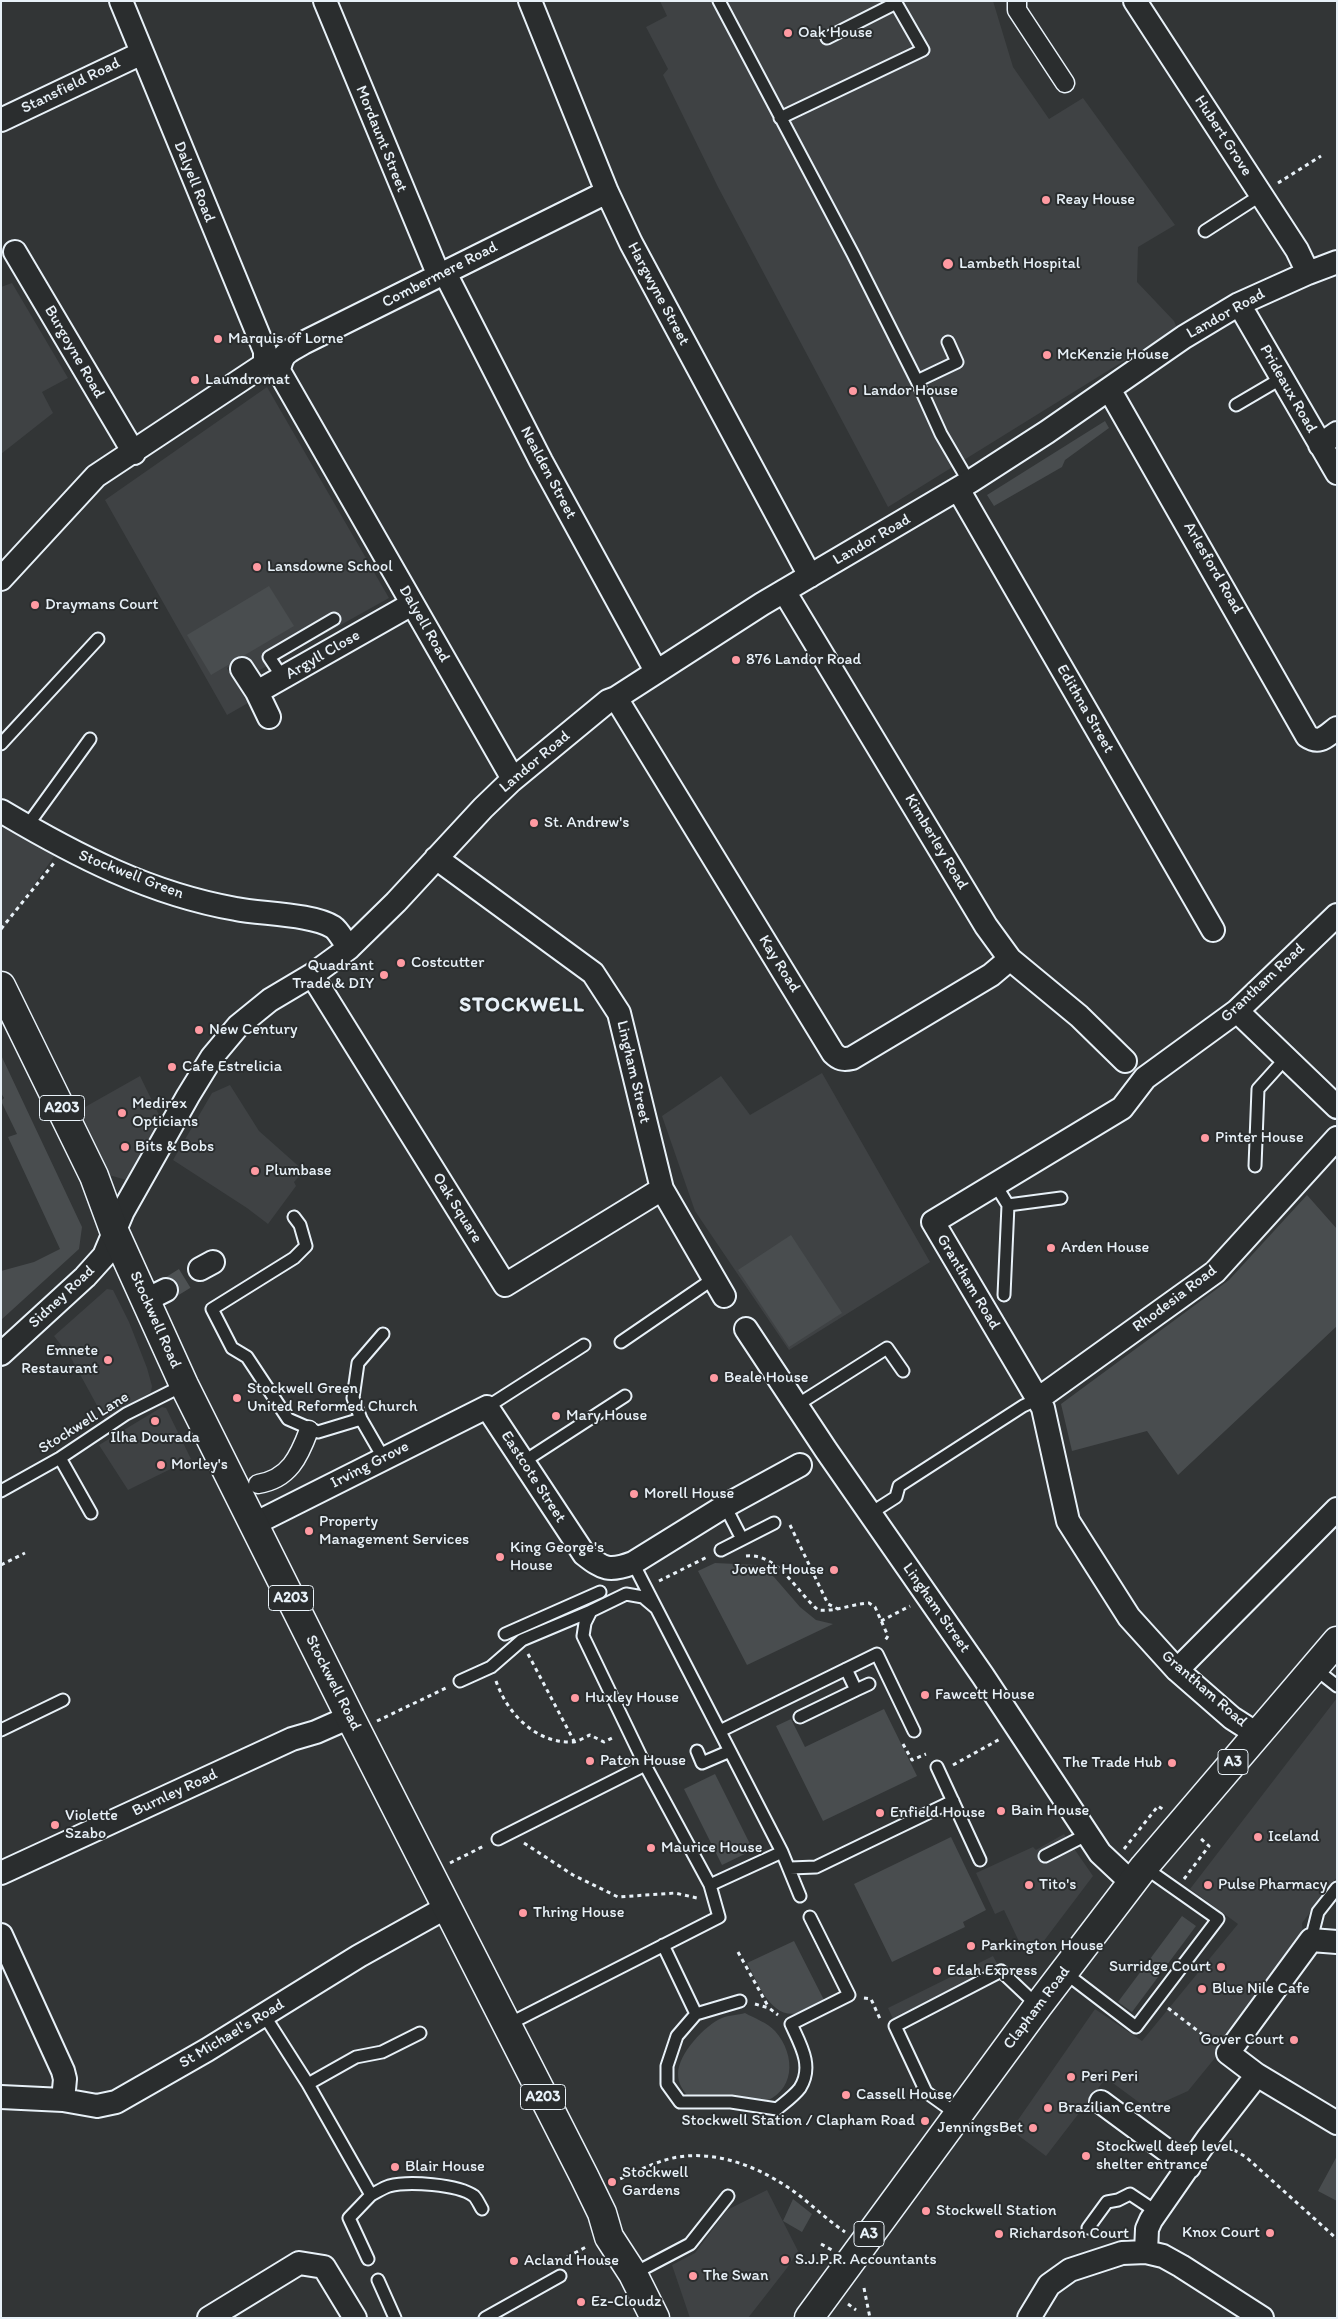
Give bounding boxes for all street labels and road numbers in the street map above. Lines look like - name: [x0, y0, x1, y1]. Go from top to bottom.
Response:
- street label: Stansfield Road: [18, 54, 124, 118]
- street label: Mordaunt Street: [351, 83, 411, 195]
- street label: Hubert Grove: [1190, 92, 1256, 180]
- street label: Dalyell Road: [169, 139, 219, 225]
- street label: Combermere Road: [379, 238, 501, 312]
- street label: Hargwyne Street: [623, 239, 693, 349]
- street label: Landor Road: [1183, 285, 1269, 343]
- street label: Burgoyne Road: [40, 302, 108, 402]
- street label: Prideaux Road: [1255, 341, 1321, 437]
- street label: Nealden Street: [516, 423, 580, 523]
- street label: Landor Road: [830, 510, 914, 570]
- street label: Arlesford Road: [1179, 519, 1247, 617]
- street label: Dalyell Road: [394, 582, 454, 666]
- street label: Argyll Close: [282, 626, 364, 684]
- street label: Edithna Street: [1052, 661, 1118, 757]
- street label: Landor Road: [496, 727, 574, 797]
- street label: Kimberley Road: [900, 791, 972, 893]
- street label: Stockwell Green: [76, 846, 186, 904]
- street label: Kay Road: [754, 932, 804, 996]
- street label: Grantham Road: [1217, 939, 1309, 1027]
- street label: Lingham Street: [612, 1019, 654, 1125]
- road number: A203: [40, 1096, 84, 1120]
- street label: Oak Square: [428, 1169, 486, 1247]
- street label: Grantham Road: [932, 1231, 1004, 1333]
- street label: Sidney Road: [25, 1261, 99, 1333]
- street label: Rhodesia Road: [1129, 1261, 1221, 1337]
- street label: Stockwell Road: [125, 1268, 185, 1372]
- street label: Stockwell Lane: [35, 1388, 133, 1458]
- street label: Eastcote Street: [496, 1428, 570, 1526]
- street label: Irving Grove: [328, 1437, 412, 1493]
- street label: Lingham Street: [898, 1559, 974, 1657]
- road number: A203: [268, 1586, 314, 1610]
- street label: Stockwell Road: [301, 1632, 365, 1734]
- street label: Grantham Road: [1157, 1646, 1251, 1732]
- road number: A3: [1218, 1750, 1248, 1774]
- street label: Burnley Road: [129, 1765, 221, 1821]
- street label: Clapham Road: [1000, 1963, 1074, 2053]
- street label: St Michael's Road: [176, 1995, 288, 2073]
- road number: A203: [520, 2084, 566, 2110]
- road number: A3: [854, 2222, 884, 2246]

